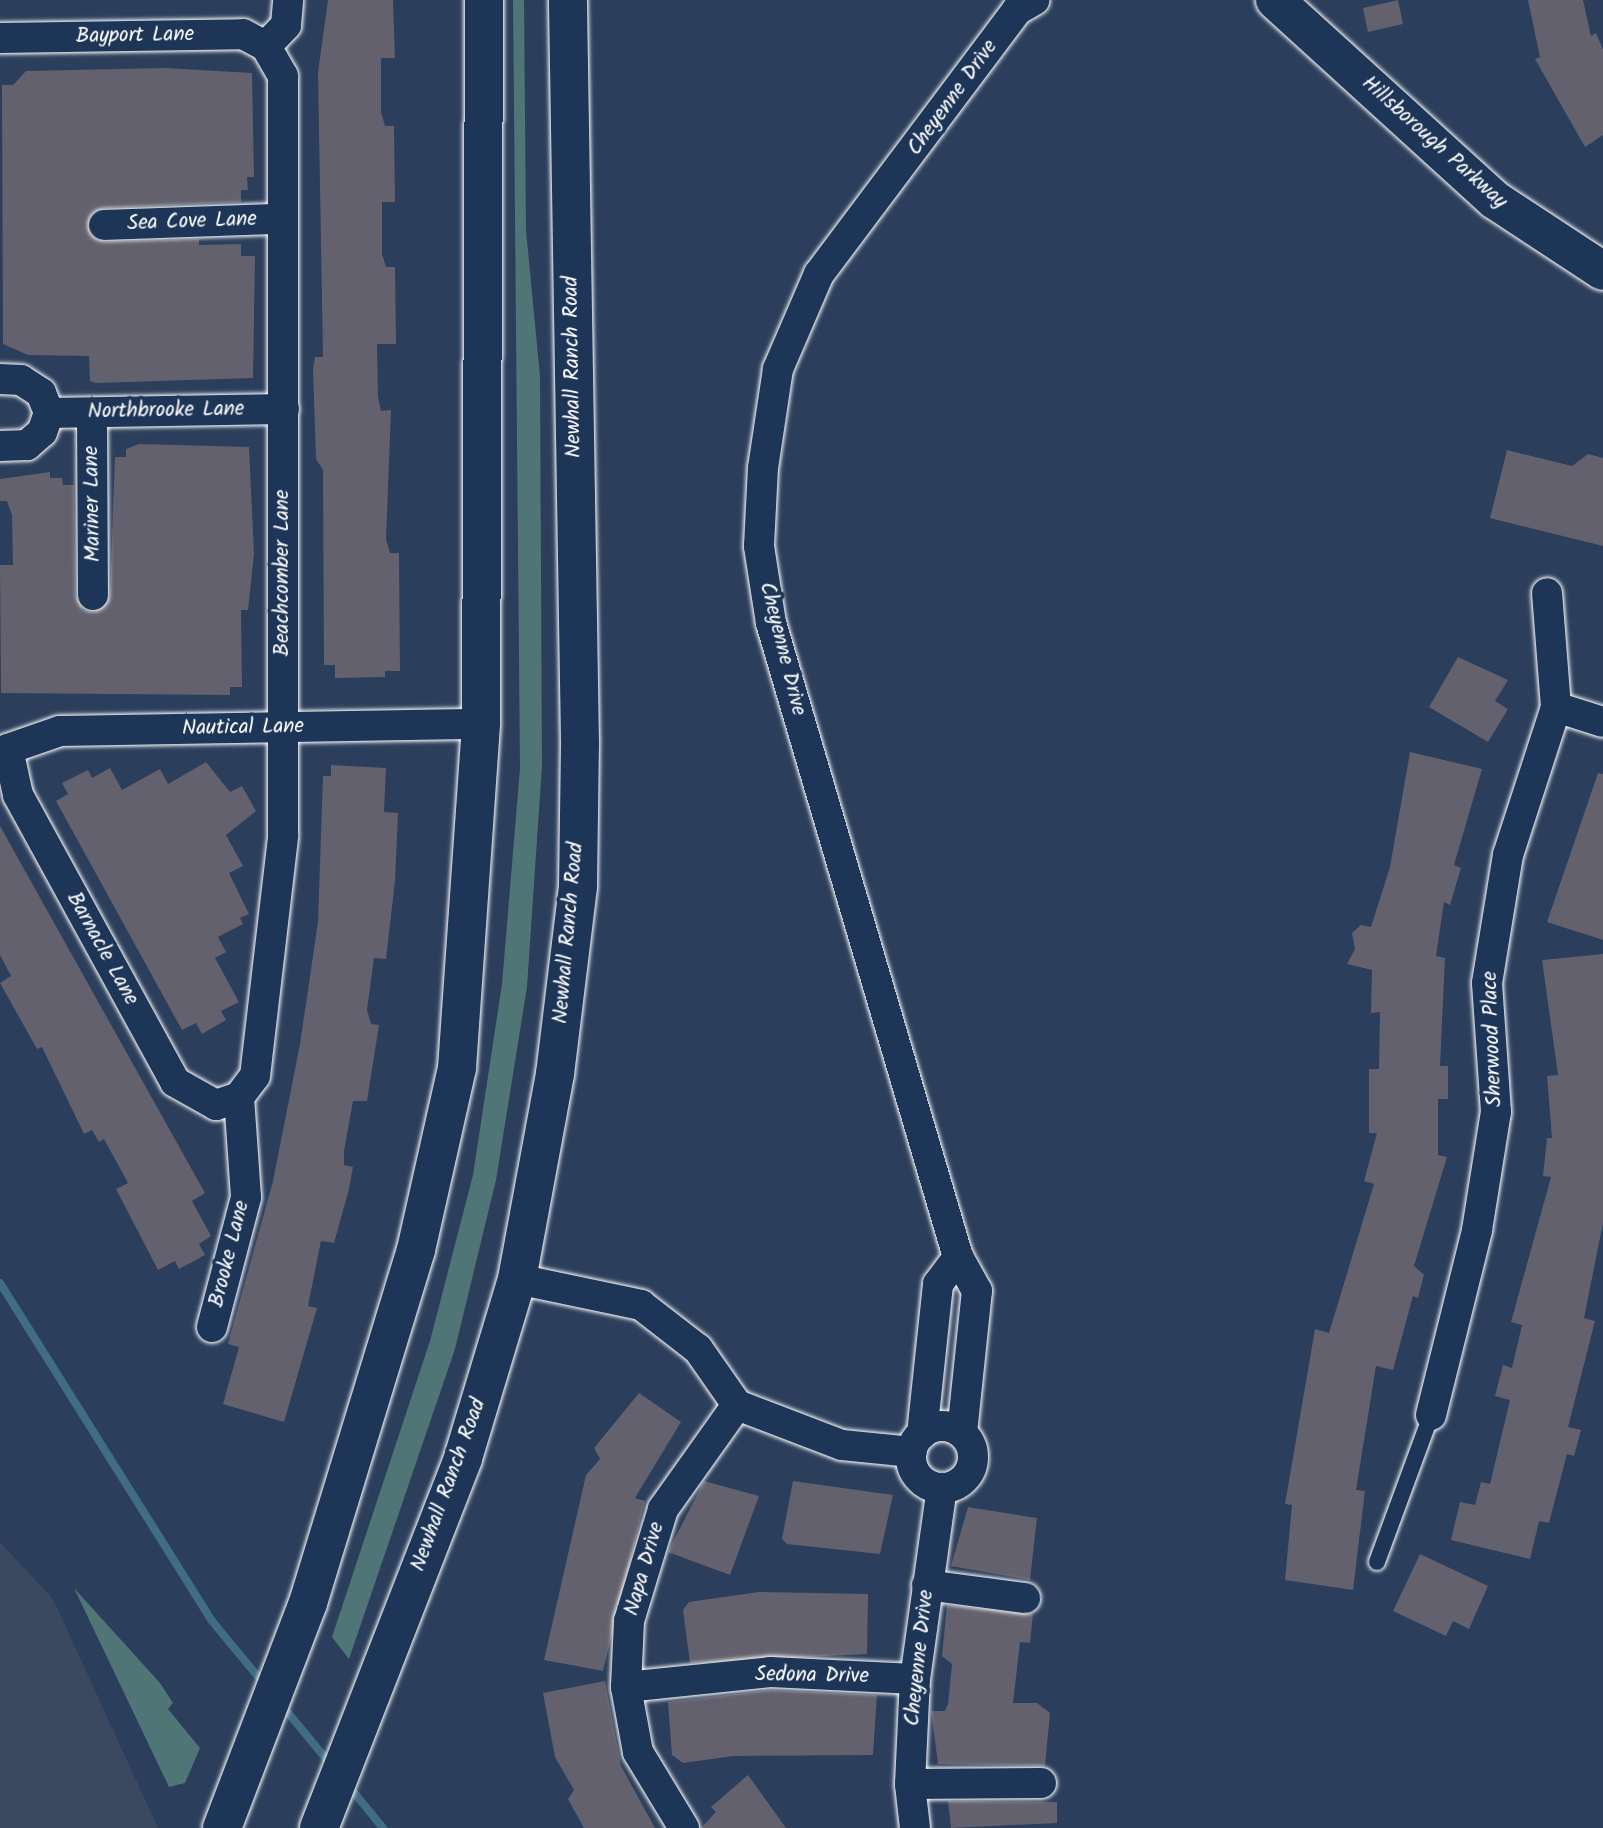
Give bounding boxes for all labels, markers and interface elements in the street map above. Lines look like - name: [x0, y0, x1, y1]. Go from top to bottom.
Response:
- street label: Bayport Lane: [76, 22, 194, 50]
- street label: Cheyenne Drive: [903, 35, 1003, 161]
- street label: Hillsborough Parkway: [1356, 71, 1512, 215]
- street label: Sea Cove Lane: [127, 207, 257, 237]
- street label: Newhall Ranch Road: [559, 276, 587, 458]
- street label: Northbrooke Lane: [87, 397, 245, 425]
- street label: Mariner Lane: [79, 446, 107, 562]
- street label: Beachcomber Lane: [270, 490, 296, 656]
- street label: Cheyenne Drive: [753, 580, 811, 718]
- street label: Nautical Lane: [182, 714, 304, 742]
- street label: Newhall Ranch Road: [549, 841, 589, 1025]
- street label: Barnacle Lane: [61, 888, 143, 1010]
- street label: Sherwood Place: [1478, 971, 1508, 1107]
- street label: Brooke Lane: [205, 1198, 255, 1310]
- street label: Newhall Ranch Road: [406, 1395, 492, 1575]
- street label: Napa Drive: [620, 1519, 670, 1619]
- street label: Cheyenne Drive: [900, 1589, 940, 1727]
- street label: Sedona Drive: [755, 1662, 869, 1690]

